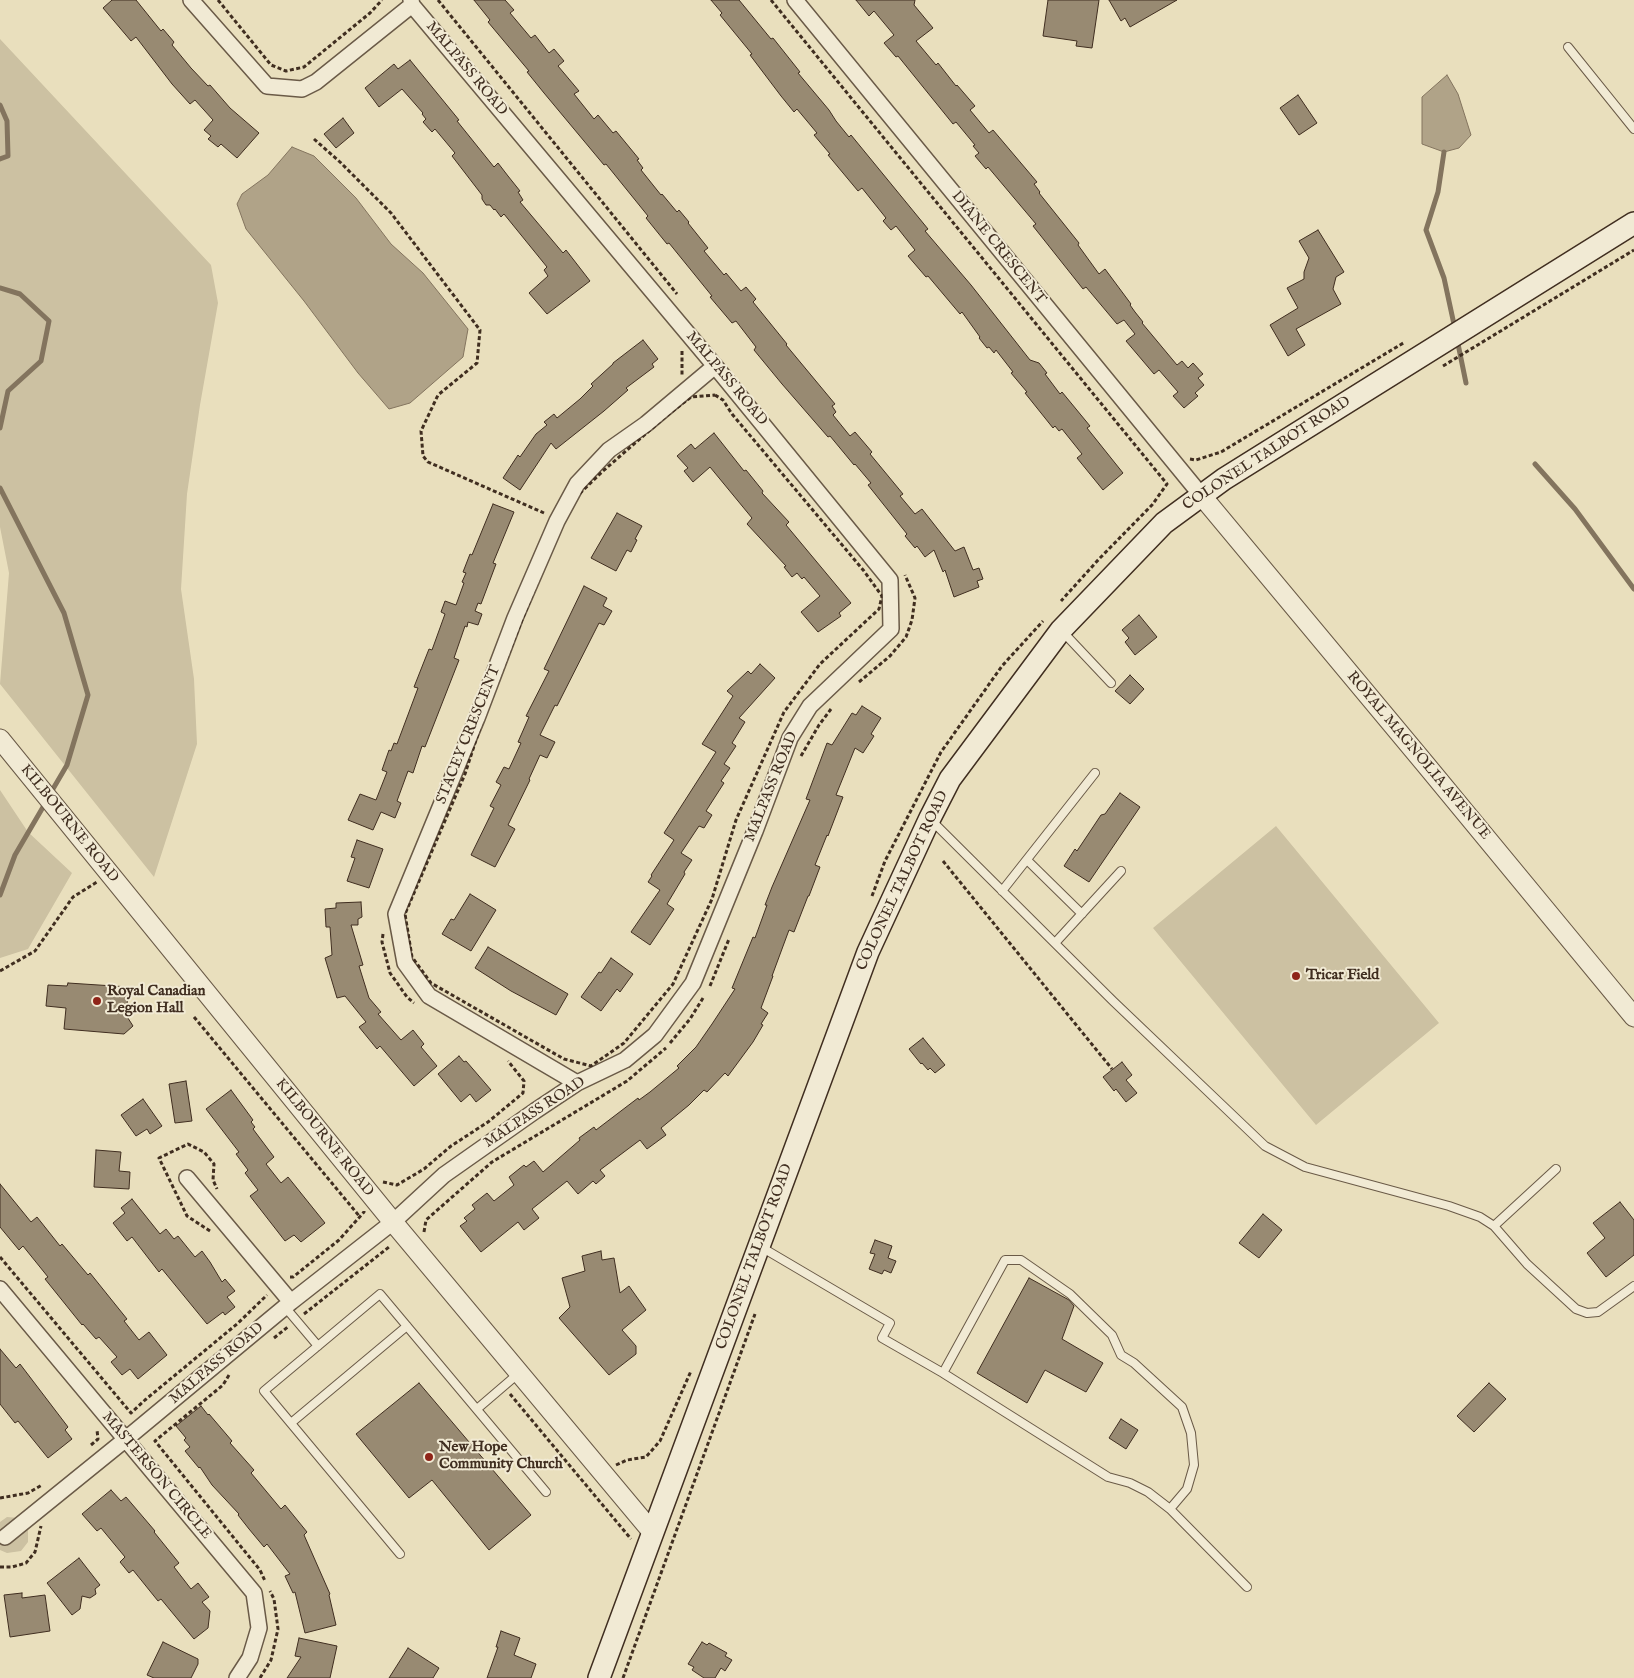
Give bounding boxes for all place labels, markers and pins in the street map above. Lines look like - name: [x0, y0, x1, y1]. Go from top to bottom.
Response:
- place label: Tricar Field: [1306, 967, 1379, 985]
- marker: Tricar Field: [1290, 970, 1302, 982]
- place label: Royal Canadian Legion Hall: [107, 983, 206, 1018]
- marker: Royal Canadian Legion Hall: [91, 995, 103, 1007]
- place label: New Hope Community Church: [439, 1439, 563, 1474]
- marker: New Hope Community Church: [423, 1451, 435, 1463]

